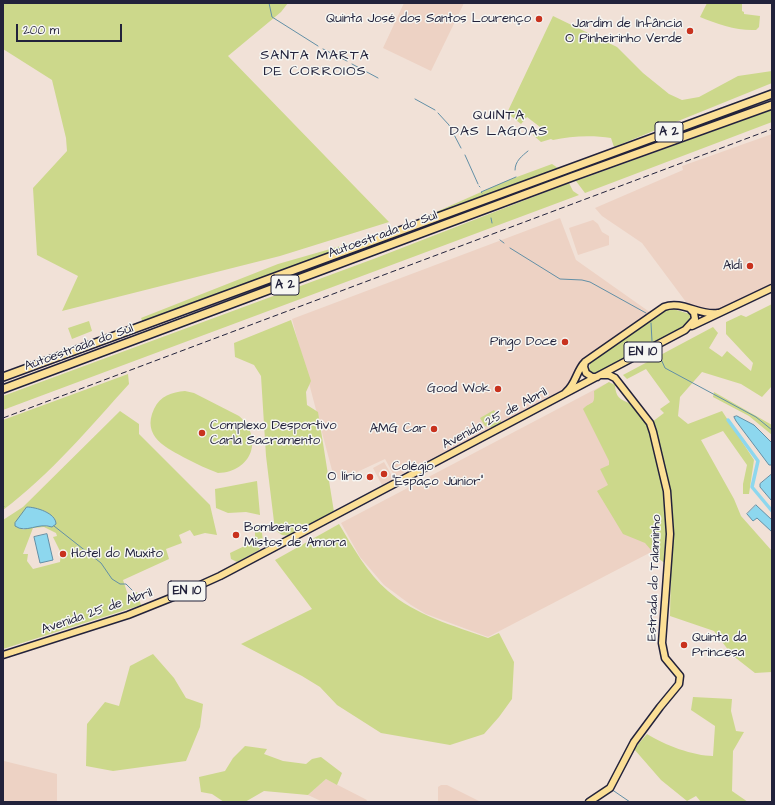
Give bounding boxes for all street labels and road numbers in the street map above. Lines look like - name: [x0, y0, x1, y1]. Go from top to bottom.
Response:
- road number: A 2: [655, 122, 683, 142]
- street label: Autoestrada do Sul: [326, 208, 440, 262]
- road number: A 2: [271, 275, 299, 295]
- street label: Autoestrada do Sul: [22, 321, 136, 375]
- road number: EN 10: [624, 342, 662, 362]
- street label: Avenida 25 de Abril: [440, 385, 550, 453]
- street label: Estrada do Talaminho: [645, 514, 665, 642]
- road number: EN 10: [168, 581, 206, 601]
- street label: Avenida 25 de Abril: [39, 586, 155, 638]

